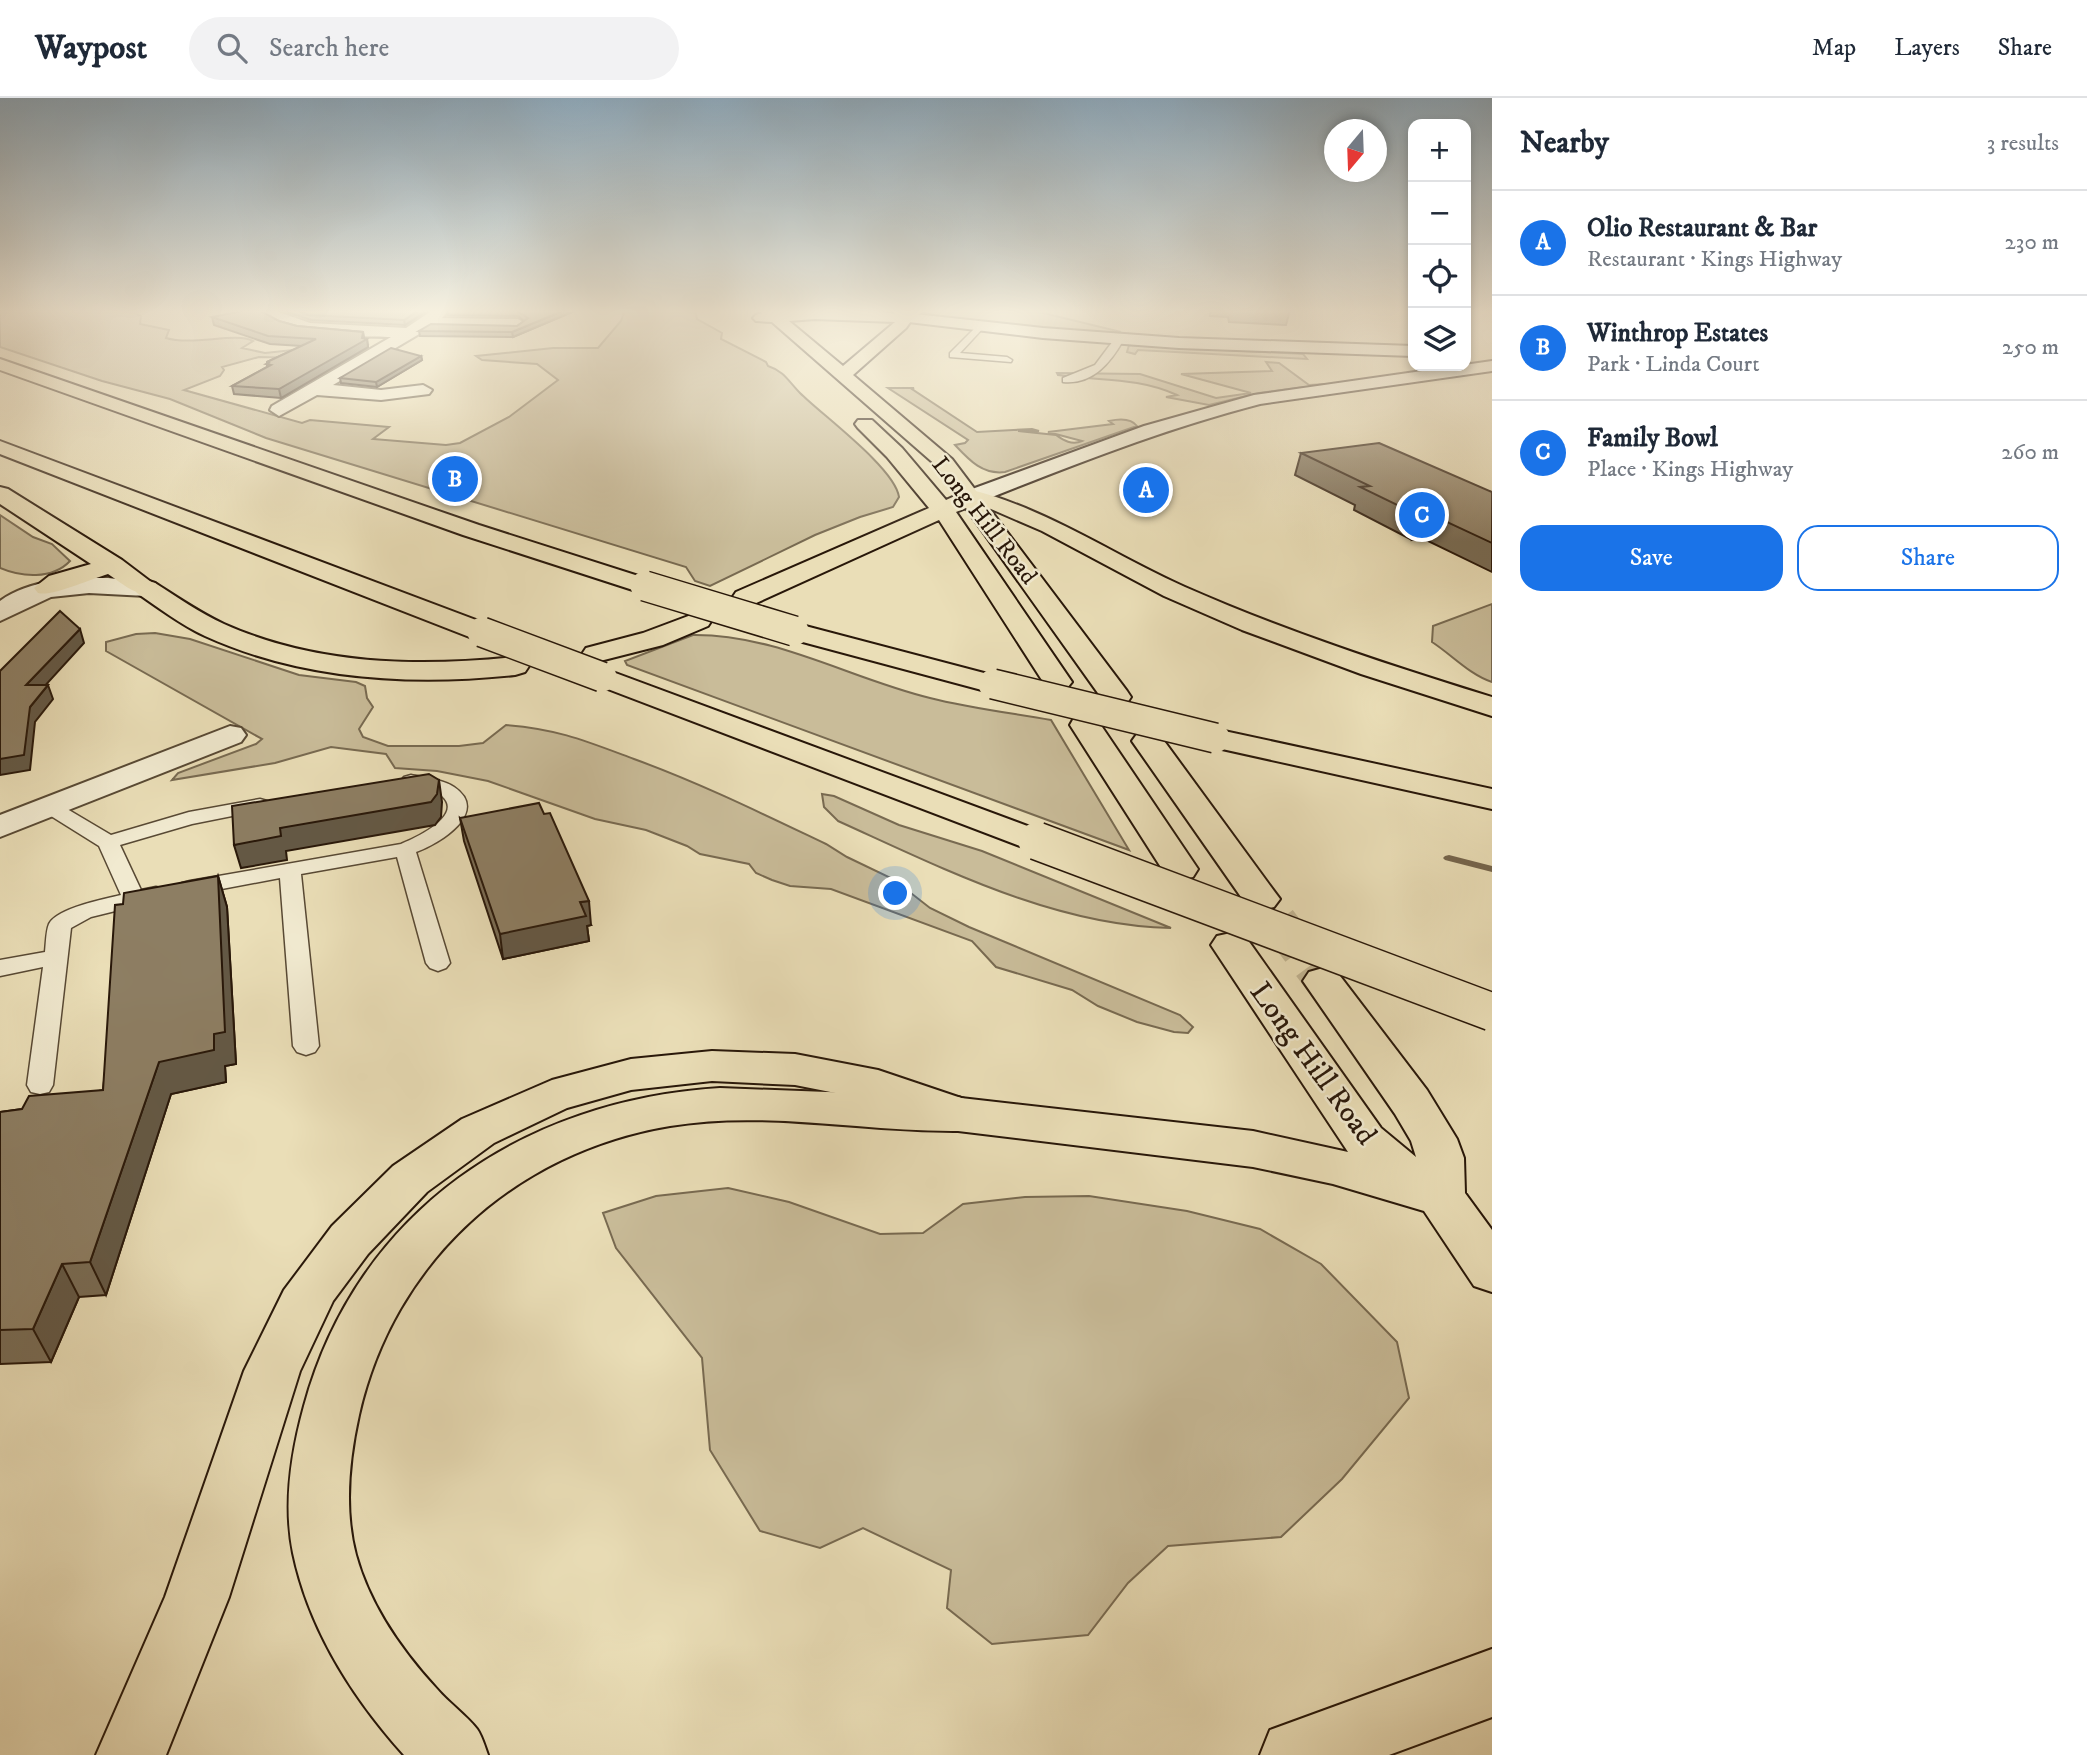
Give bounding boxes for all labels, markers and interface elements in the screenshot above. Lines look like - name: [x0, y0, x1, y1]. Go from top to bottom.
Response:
- search box: [189, 17, 679, 80]
- text: Waypost: [35, 28, 147, 69]
- icon: search: [213, 29, 251, 67]
- text: Search here: [269, 32, 389, 65]
- text: Map: [1812, 33, 1856, 63]
- text: Layers: [1894, 33, 1960, 63]
- text: Share: [1998, 33, 2052, 63]
- north arrow: [1324, 119, 1387, 182]
- map controls: [1408, 119, 1471, 371]
- button: +: [1408, 119, 1471, 182]
- text: Nearby: [1520, 125, 1609, 162]
- text: 3 results: [1987, 129, 2059, 158]
- button: −: [1408, 182, 1471, 245]
- text: Olio Restaurant & Bar: [1587, 212, 1817, 245]
- text: A: [1536, 228, 1550, 257]
- text: 230 m: [2005, 228, 2059, 257]
- button: locate: [1408, 245, 1471, 308]
- text: Restaurant · Kings Highway: [1587, 245, 1842, 274]
- button: layers: [1408, 308, 1471, 371]
- text: Winthrop Estates: [1587, 317, 1768, 350]
- text: B: [1536, 333, 1550, 362]
- text: 250 m: [2002, 333, 2059, 362]
- text: Park · Linda Court: [1587, 350, 1760, 379]
- text: Family Bowl: [1587, 422, 1718, 455]
- text: C: [1535, 438, 1551, 467]
- text: 260 m: [2001, 438, 2059, 467]
- street label: Long Hill Road: [925, 451, 1043, 591]
- pin: B: [432, 453, 478, 505]
- text: Place · Kings Highway: [1587, 455, 1793, 484]
- pin: A: [1123, 464, 1169, 516]
- pin: C: [1399, 489, 1445, 541]
- button: Save: [1520, 525, 1783, 591]
- button: Share: [1797, 525, 2059, 591]
- your location: [878, 876, 912, 910]
- street label: Long Hill Road: [1241, 975, 1384, 1153]

